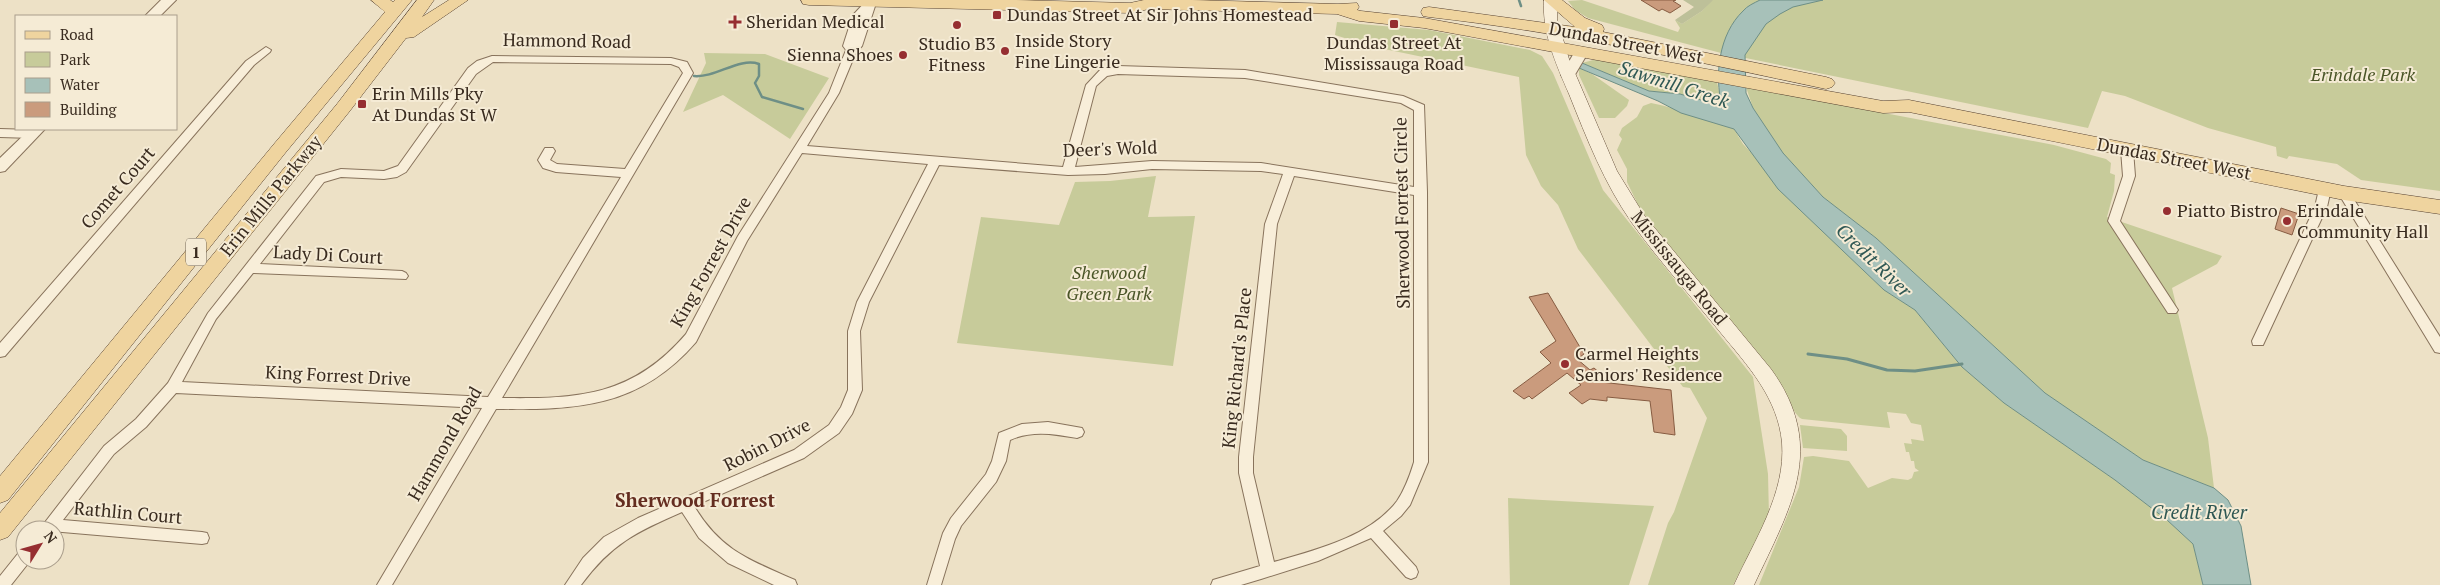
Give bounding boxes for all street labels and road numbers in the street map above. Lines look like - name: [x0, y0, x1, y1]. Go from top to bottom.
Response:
- street label: Dundas Street West: [1547, 15, 1706, 69]
- street label: Hammond Road: [503, 27, 631, 53]
- street label: Sherwood Forrest Circle: [1387, 117, 1415, 309]
- street label: Erin Mills Parkway: [214, 129, 327, 261]
- street label: Dundas Street West: [2095, 131, 2254, 185]
- street label: Deer's Wold: [1062, 134, 1158, 162]
- street label: Comet Court: [75, 141, 160, 234]
- street label: King Forrest Drive: [664, 192, 756, 331]
- street label: Mississauga Road: [1626, 205, 1733, 329]
- road number: 1: [186, 238, 206, 266]
- street label: Lady Di Court: [272, 239, 384, 269]
- street label: King Richard's Place: [1216, 286, 1256, 449]
- street label: King Forrest Drive: [265, 359, 412, 391]
- street label: Hammond Road: [402, 382, 487, 505]
- street label: Robin Drive: [719, 412, 814, 476]
- street label: Rathlin Court: [73, 495, 184, 529]

